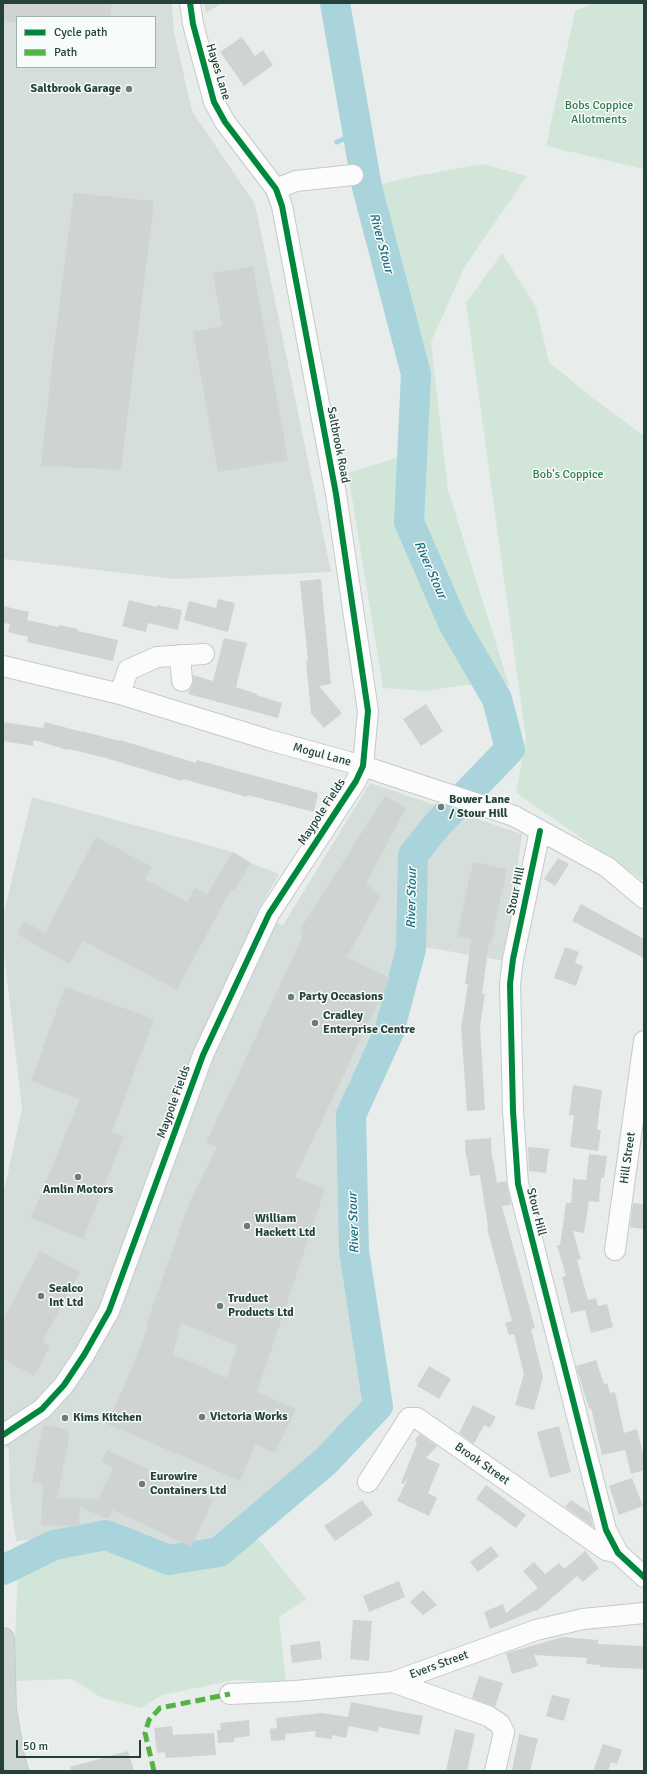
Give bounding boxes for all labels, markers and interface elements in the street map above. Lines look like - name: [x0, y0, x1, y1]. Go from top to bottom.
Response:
- legend: [16, 16, 156, 68]
- text: Cycle path: [54, 25, 107, 40]
- street label: Hayes Lane: [203, 42, 233, 102]
- text: Path: [54, 45, 77, 60]
- place label: Saltbrook Garage: [30, 82, 121, 96]
- marker: Saltbrook Garage: [124, 84, 134, 94]
- park label: Bobs Coppice Allotments: [565, 99, 633, 127]
- water label: River Stour: [366, 211, 396, 275]
- street label: Saltbrook Road: [324, 406, 352, 484]
- park label: Bob's Coppice: [532, 468, 604, 482]
- water label: River Stour: [410, 539, 450, 601]
- street label: Mogul Lane: [291, 740, 353, 770]
- street label: Maypole Fields: [295, 776, 349, 848]
- place label: Bower Lane / Stour Hill: [449, 793, 510, 821]
- marker: Bower Lane / Stour Hill: [436, 802, 446, 812]
- street label: Stour Hill: [504, 866, 528, 916]
- water label: River Stour: [404, 867, 420, 929]
- place label: Party Occasions: [299, 990, 383, 1004]
- marker: Party Occasions: [286, 992, 296, 1002]
- place label: Cradley Enterprise Centre: [323, 1009, 415, 1037]
- marker: Cradley Enterprise Centre: [310, 1018, 320, 1028]
- street label: Maypole Fields: [154, 1064, 194, 1140]
- street label: Hill Street: [617, 1131, 639, 1185]
- marker: Amlin Motors: [73, 1172, 83, 1182]
- place label: Amlin Motors: [43, 1183, 113, 1197]
- street label: Stour Hill: [523, 1187, 549, 1237]
- water label: River Stour: [345, 1192, 363, 1254]
- place label: William Hackett Ltd: [255, 1212, 316, 1240]
- marker: William Hackett Ltd: [242, 1221, 252, 1231]
- place label: Sealco Int Ltd: [49, 1282, 83, 1310]
- marker: Sealco Int Ltd: [36, 1291, 46, 1301]
- place label: Truduct Products Ltd: [228, 1292, 294, 1320]
- marker: Truduct Products Ltd: [215, 1301, 225, 1311]
- place label: Victoria Works: [210, 1410, 288, 1424]
- place label: Kims Kitchen: [73, 1411, 142, 1425]
- marker: Victoria Works: [197, 1412, 207, 1422]
- marker: Kims Kitchen: [60, 1413, 70, 1423]
- street label: Brook Street: [452, 1440, 512, 1488]
- place label: Eurowire Containers Ltd: [150, 1470, 226, 1498]
- marker: Eurowire Containers Ltd: [137, 1479, 147, 1489]
- street label: Evers Street: [408, 1648, 470, 1682]
- scale bar: [18, 1732, 143, 1758]
- text: 50 m: [23, 1739, 48, 1754]

